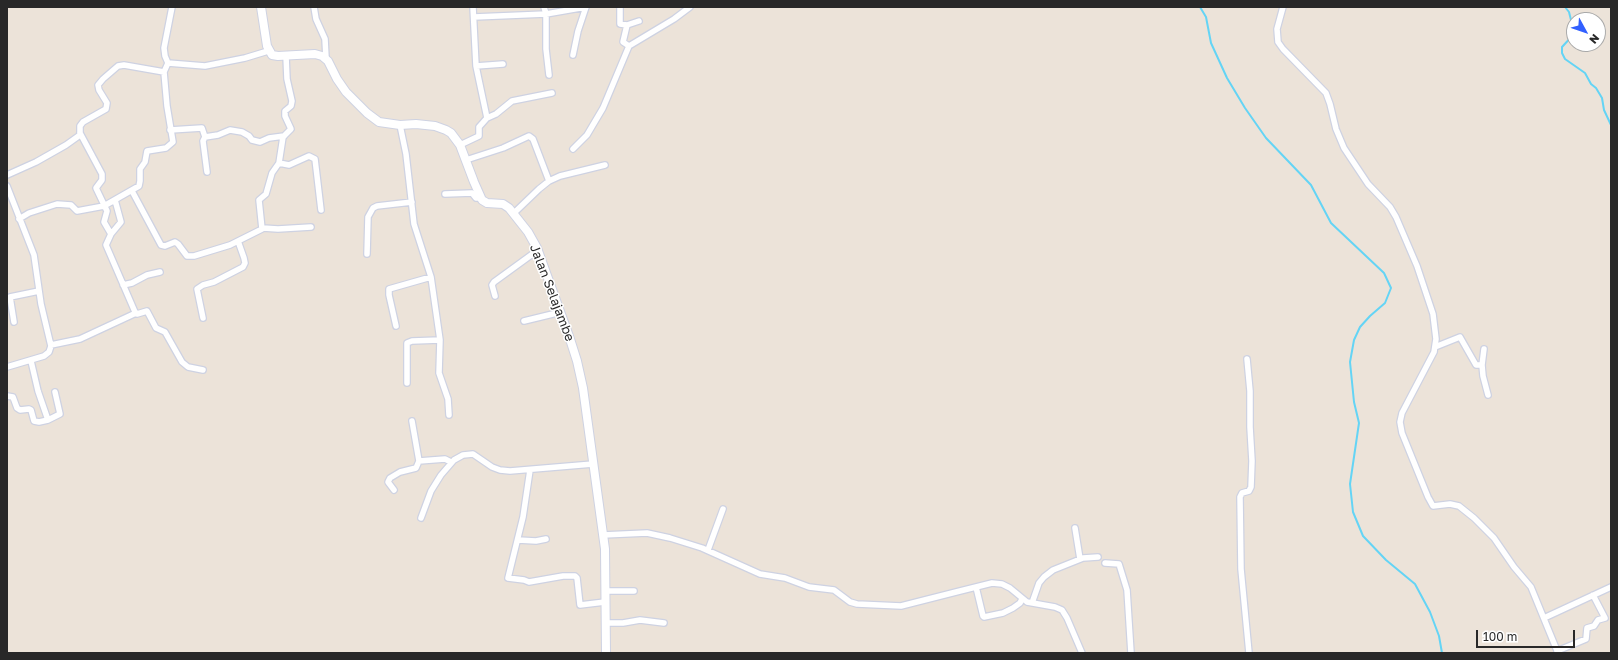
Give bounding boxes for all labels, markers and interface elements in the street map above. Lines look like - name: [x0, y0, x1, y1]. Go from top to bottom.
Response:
- north arrow: [1566, 12, 1606, 52]
- text: N: [1587, 32, 1602, 47]
- street label: Jalan Selajambe: [526, 242, 578, 344]
- scale bar: [1478, 622, 1577, 648]
- text: 100 m: [1483, 629, 1517, 644]

